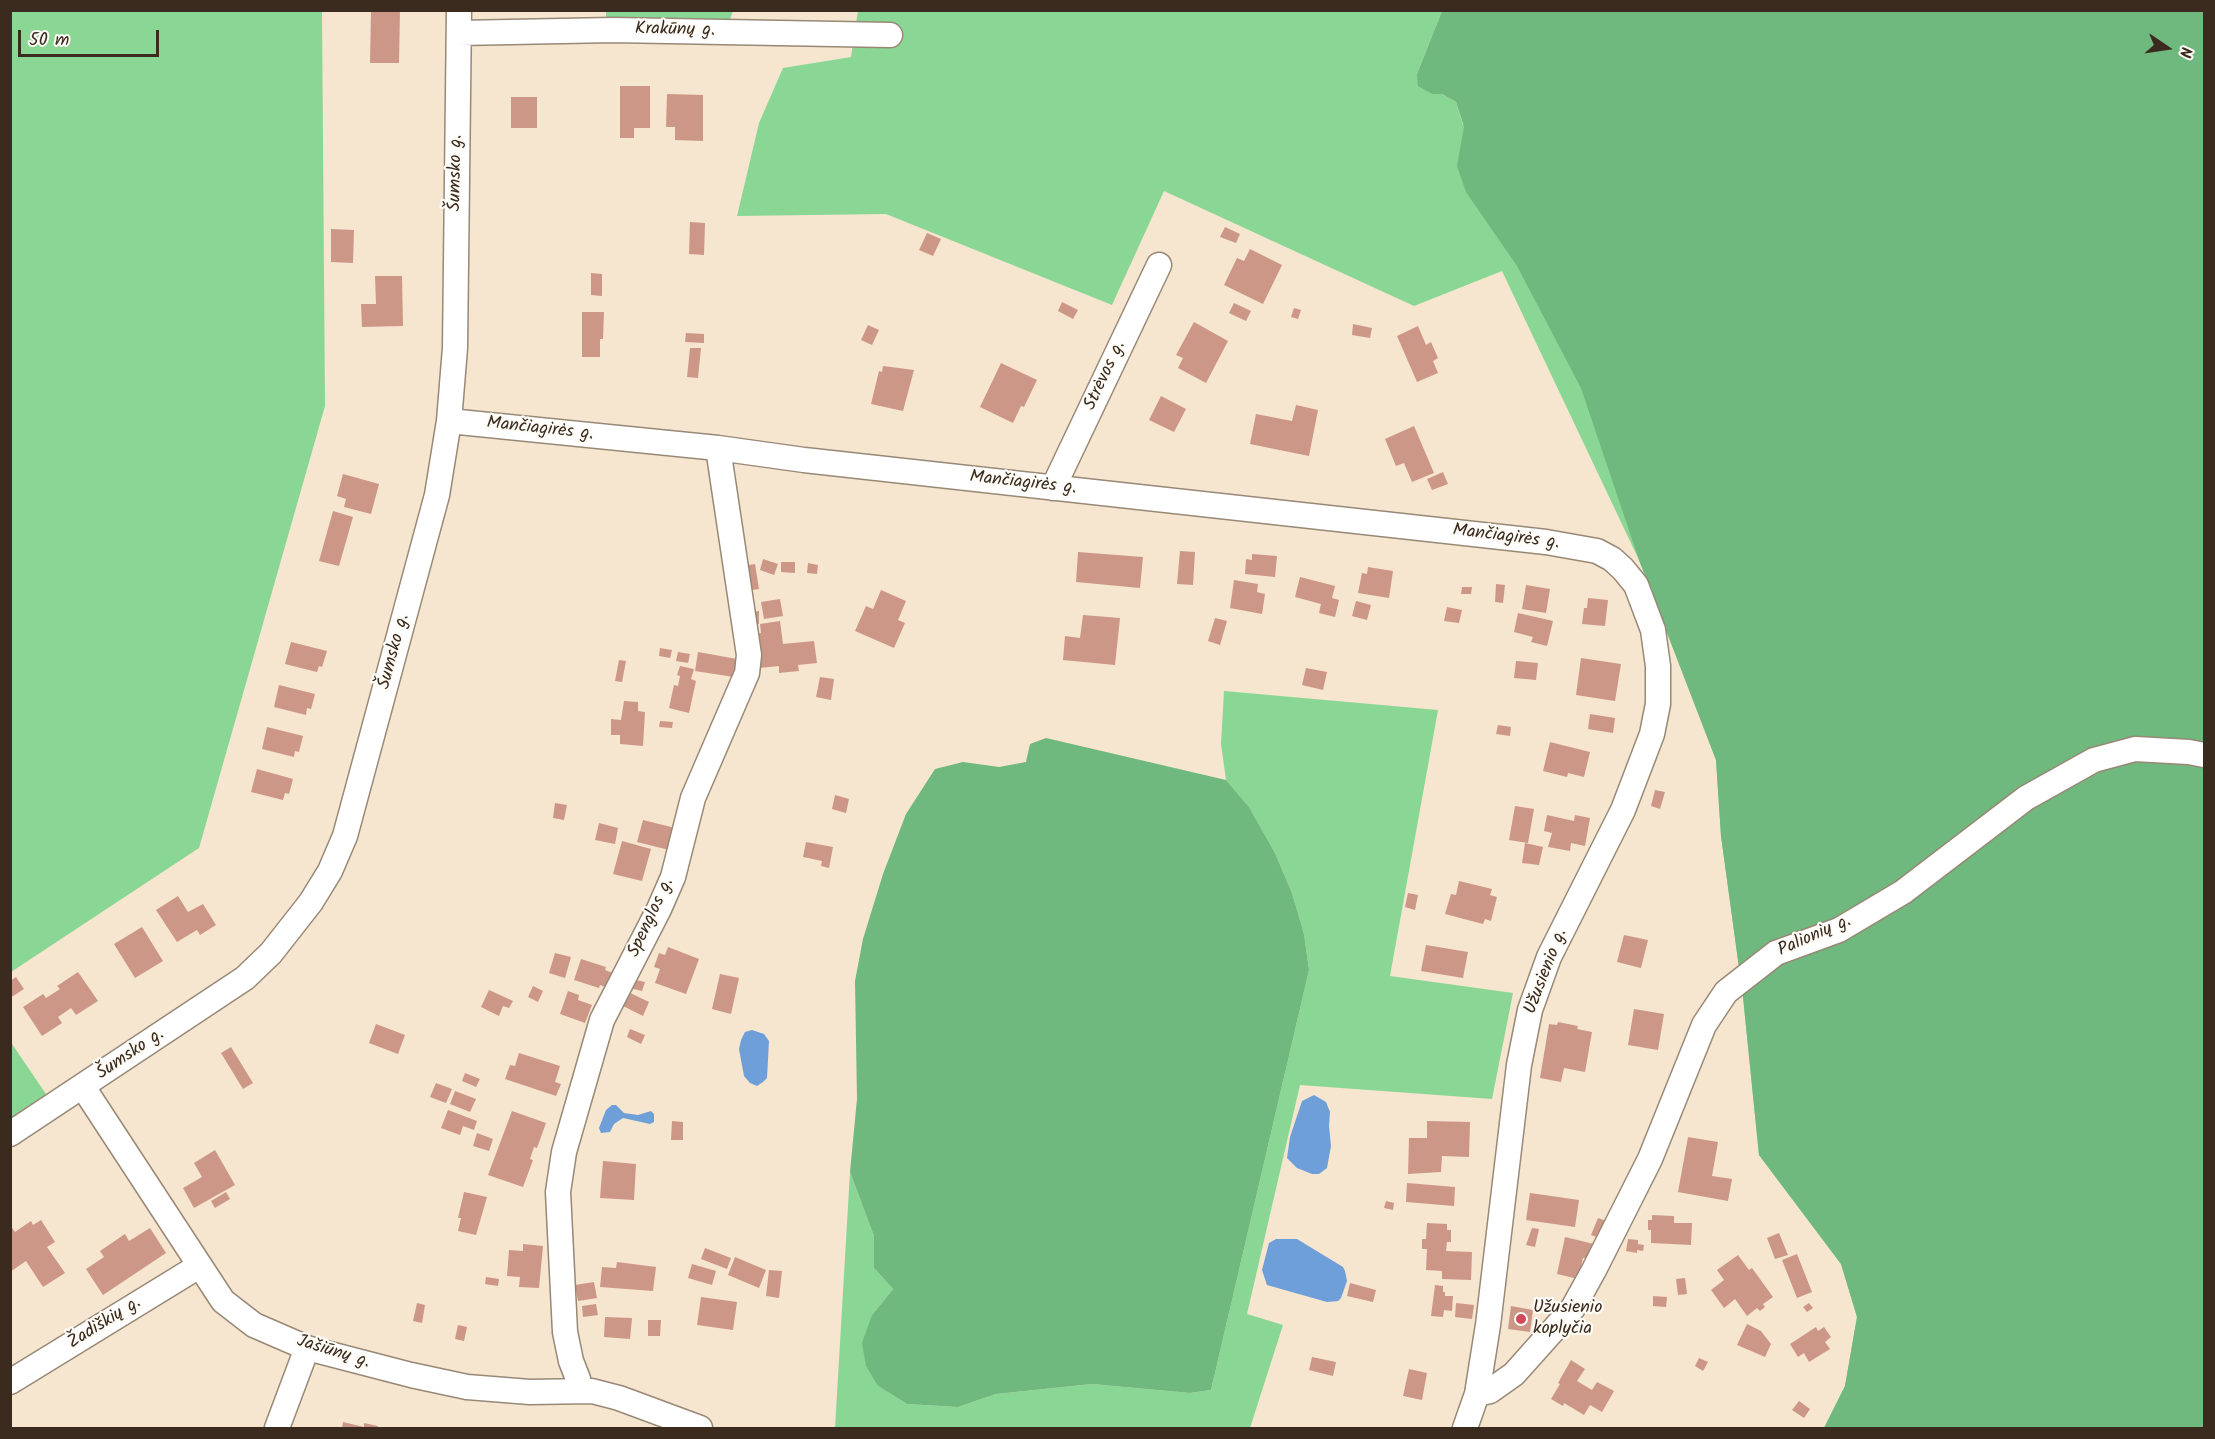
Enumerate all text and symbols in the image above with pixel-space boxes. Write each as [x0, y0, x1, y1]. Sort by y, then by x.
scale bar [21, 18, 162, 56]
north arrow [2137, 18, 2197, 78]
street label: Krakūnų g. [635, 20, 715, 42]
text: 50 m [29, 26, 69, 55]
text: N [2172, 44, 2198, 60]
street label: Šumsko g. [446, 134, 468, 212]
street label: Strėvos g. [1081, 338, 1131, 414]
street label: Mančiagirės g. [485, 414, 595, 446]
street label: Mančiagirės g. [968, 468, 1078, 500]
street label: Mančiagirės g. [1451, 521, 1561, 555]
street label: Šumsko g. [375, 612, 415, 692]
street label: Spenglos g. [624, 875, 680, 961]
street label: Palionių g. [1775, 911, 1855, 963]
street label: Užusienio g. [1521, 926, 1573, 1018]
street label: Šumsko g. [93, 1025, 169, 1085]
street label: Žadiškių g. [65, 1293, 145, 1355]
place label: Užusienio koplyčia [1533, 1298, 1602, 1340]
marker: Užusienio koplyčia [1514, 1312, 1528, 1326]
street label: Jašiūnų g. [294, 1332, 372, 1374]

